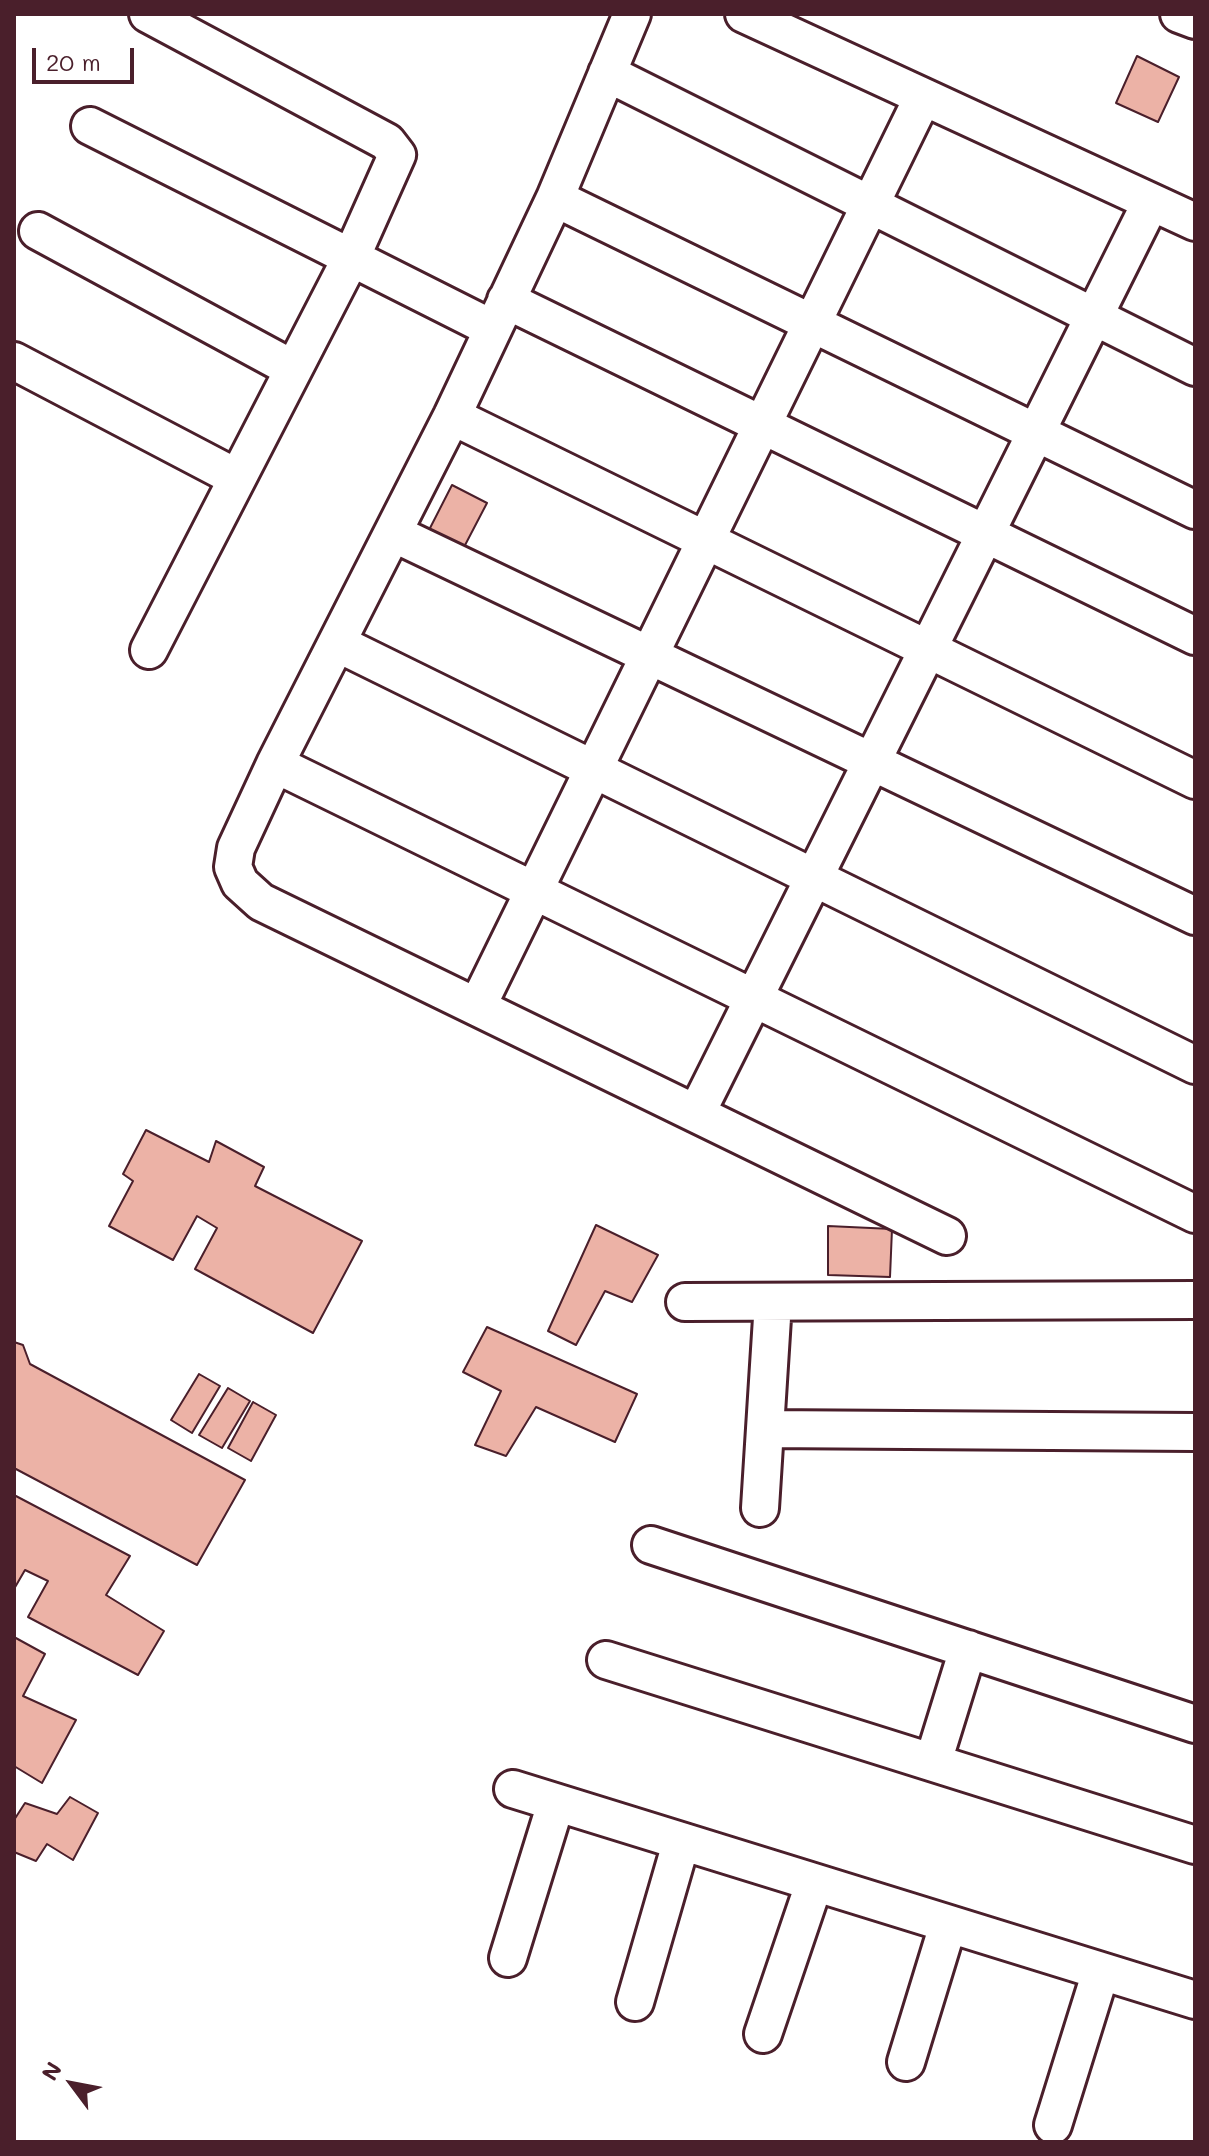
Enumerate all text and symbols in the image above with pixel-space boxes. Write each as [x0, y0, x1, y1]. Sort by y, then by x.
scale bar [36, 32, 138, 82]
text: 20 m [46, 46, 101, 77]
north arrow [32, 2044, 112, 2124]
text: N [34, 2056, 68, 2086]

